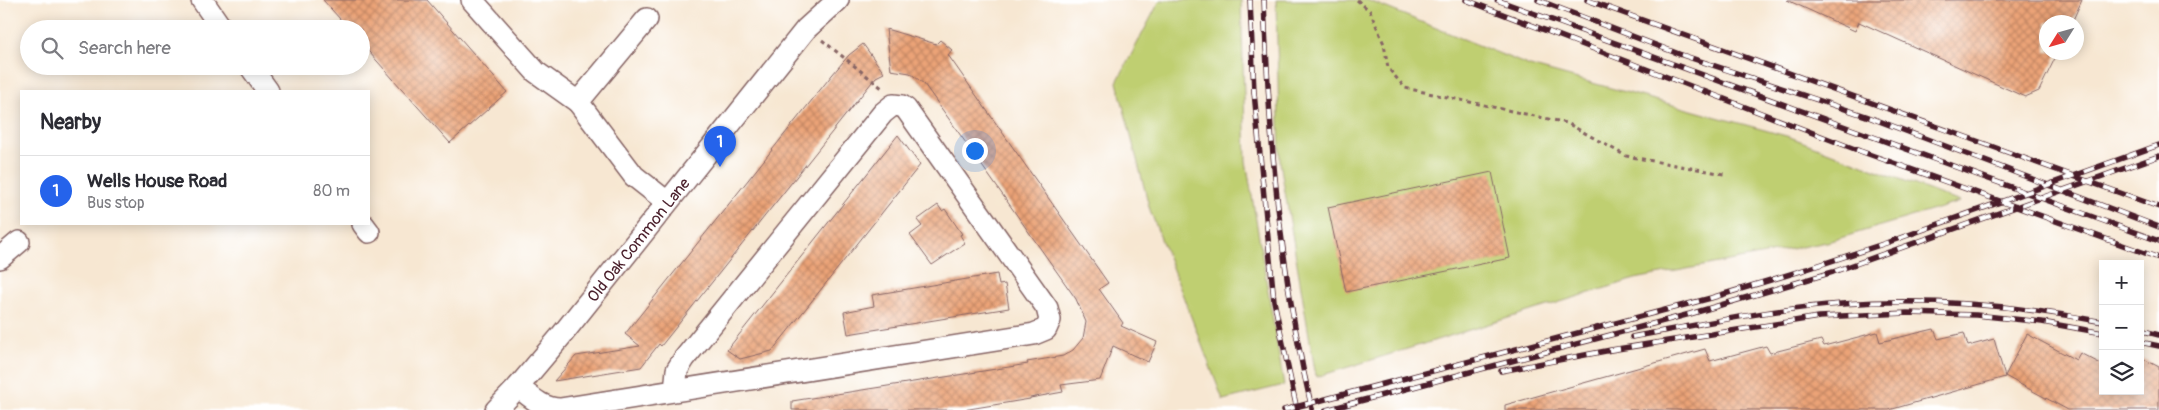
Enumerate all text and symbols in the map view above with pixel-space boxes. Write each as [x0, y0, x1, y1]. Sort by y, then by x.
north arrow [2039, 15, 2084, 60]
search box [20, 20, 370, 75]
icon: search [38, 34, 66, 62]
text: Search here [78, 36, 171, 60]
text: Nearby [40, 109, 101, 136]
pin: 1 [704, 126, 736, 167]
your location [962, 138, 988, 164]
text: Wells House Road [87, 169, 227, 193]
street label: Old Oak Common Lane [583, 174, 695, 306]
text: 1 [53, 181, 59, 201]
text: 80 m [313, 181, 350, 201]
text: Bus stop [87, 193, 145, 213]
map controls [2099, 260, 2144, 395]
button: + [2099, 260, 2144, 305]
button: − [2099, 305, 2144, 350]
button: layers [2099, 350, 2144, 395]

